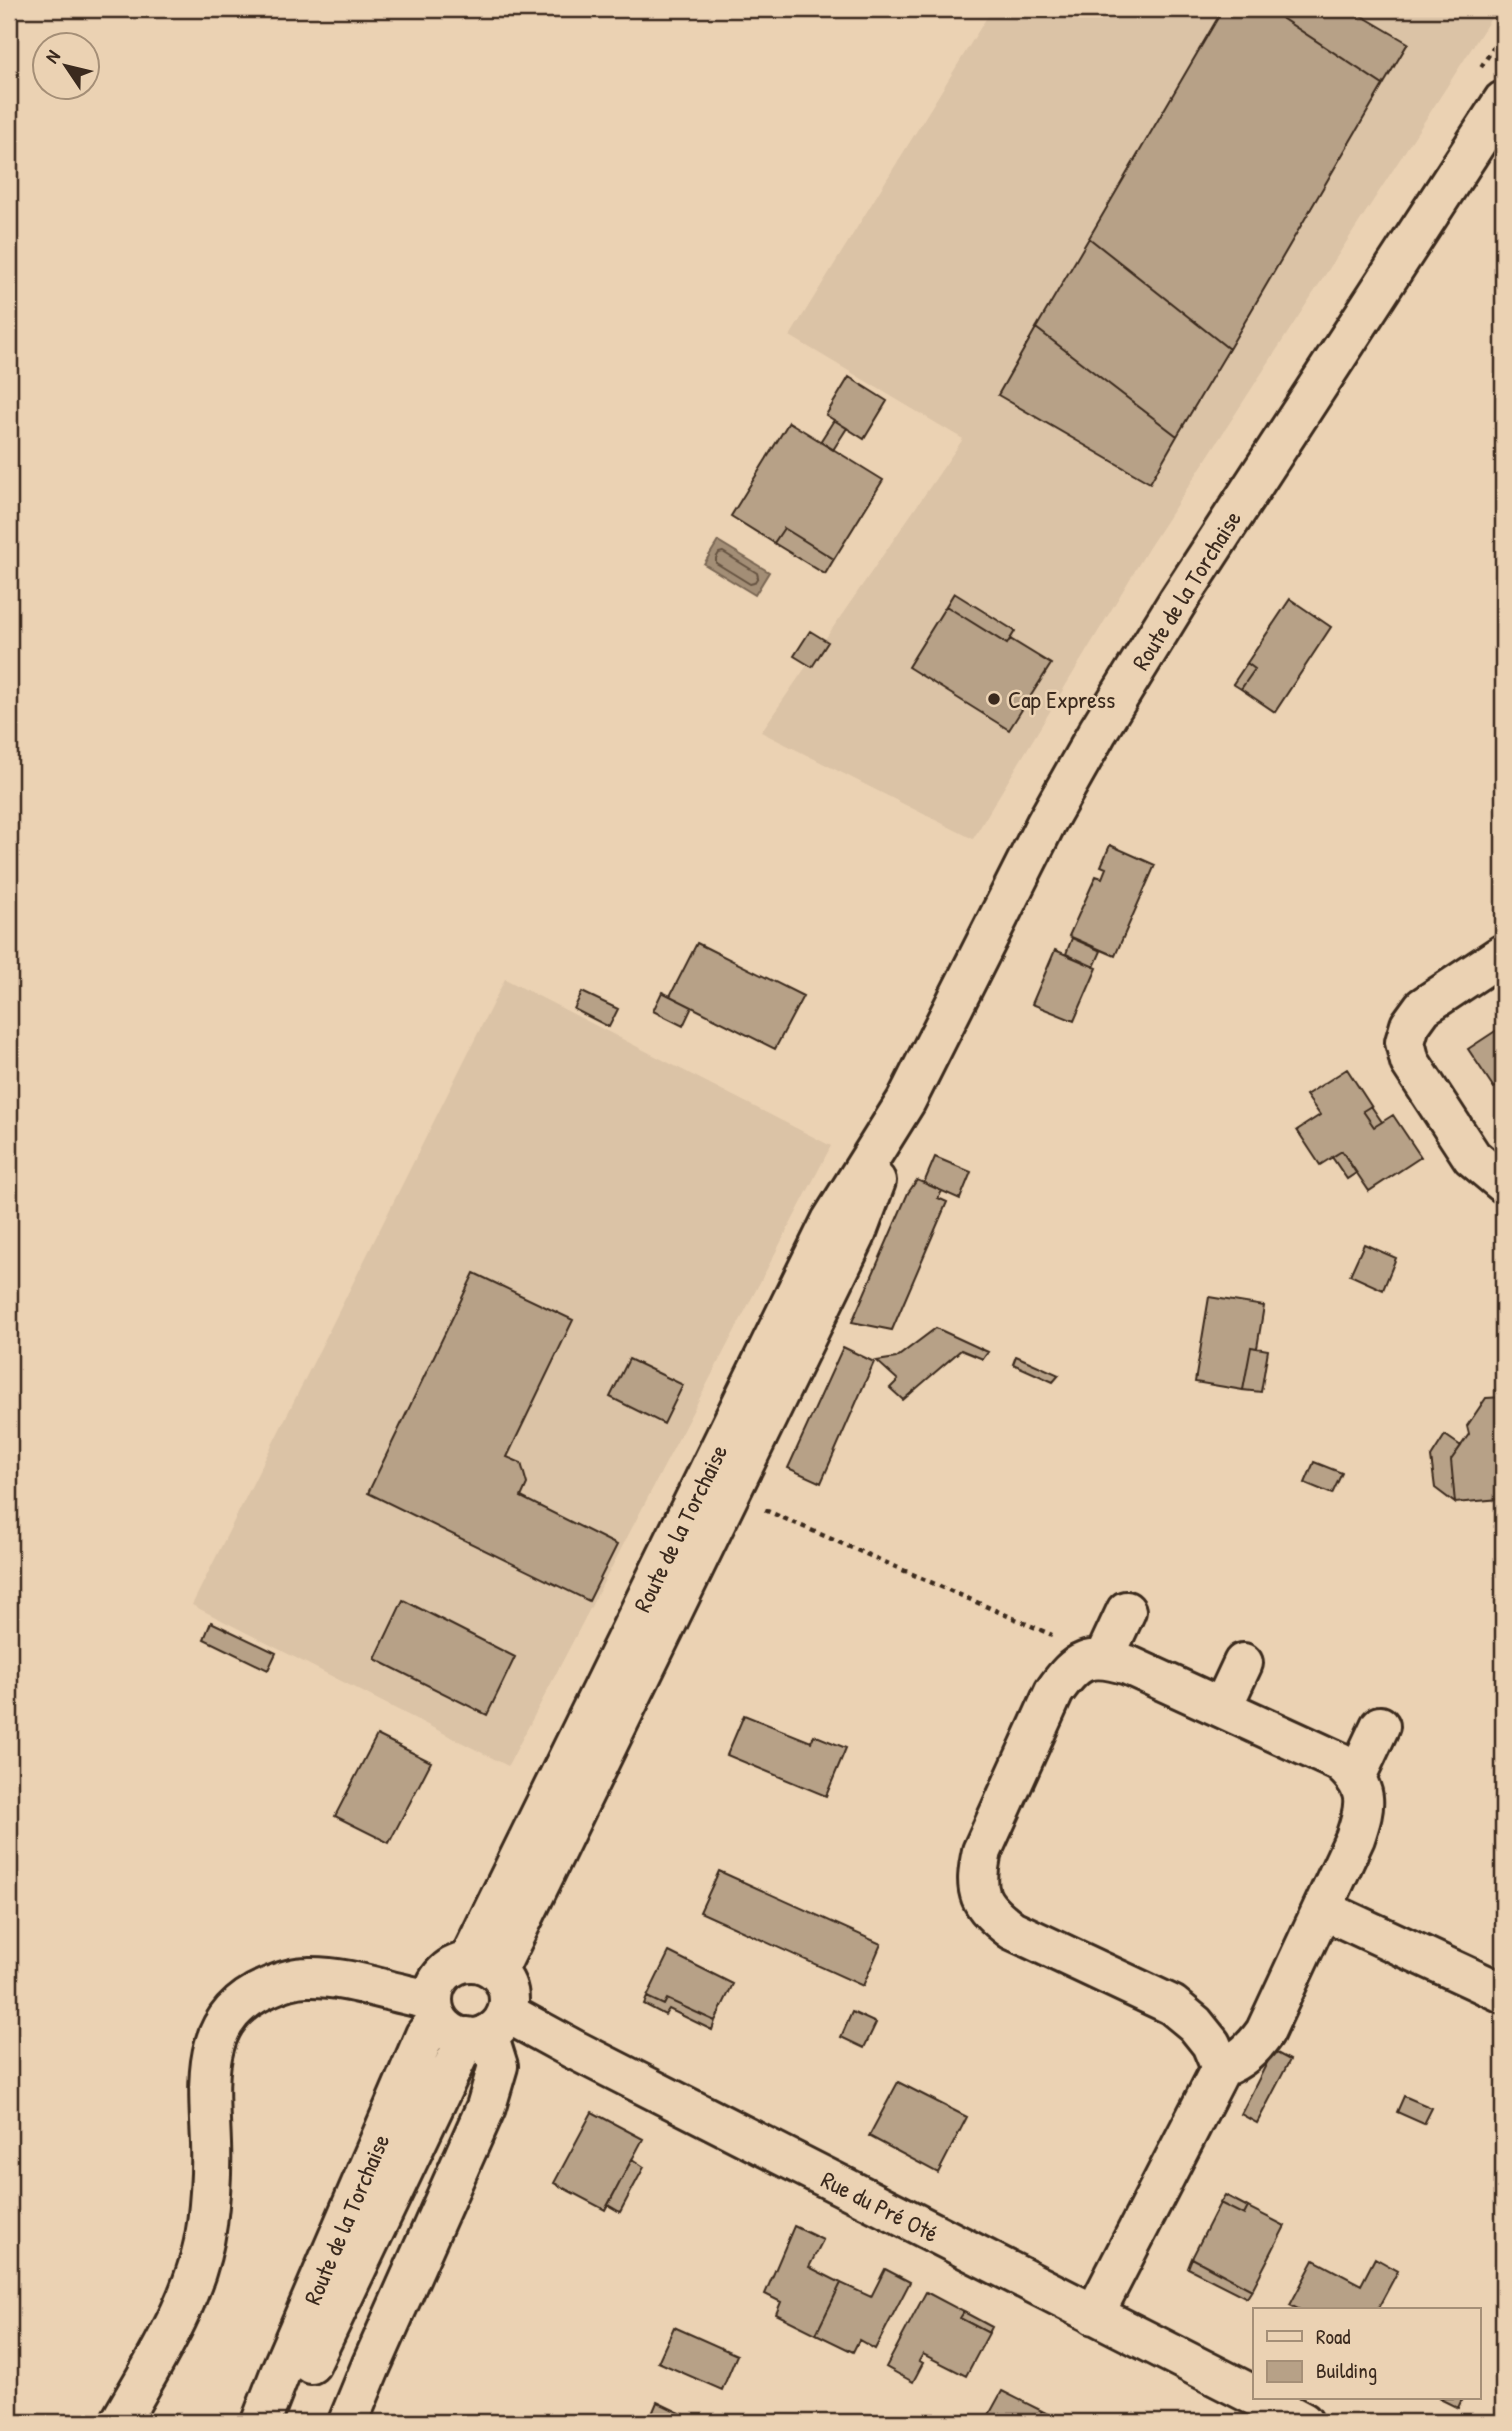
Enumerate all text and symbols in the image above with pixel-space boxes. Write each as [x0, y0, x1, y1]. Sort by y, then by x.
north arrow [32, 32, 102, 102]
text: N [39, 45, 66, 68]
street label: Route de la Torchaise [1124, 504, 1248, 676]
place label: Cap Express [1008, 683, 1115, 715]
marker: Cap Express [986, 691, 1002, 707]
street label: Route de la Torchaise [626, 1439, 735, 1617]
street label: Route de la Torchaise [296, 2128, 397, 2309]
street label: Rue du Pré Oté [816, 2163, 944, 2249]
legend [1253, 2308, 1480, 2400]
text: Road [1316, 2322, 1350, 2351]
text: Building [1316, 2356, 1377, 2385]

